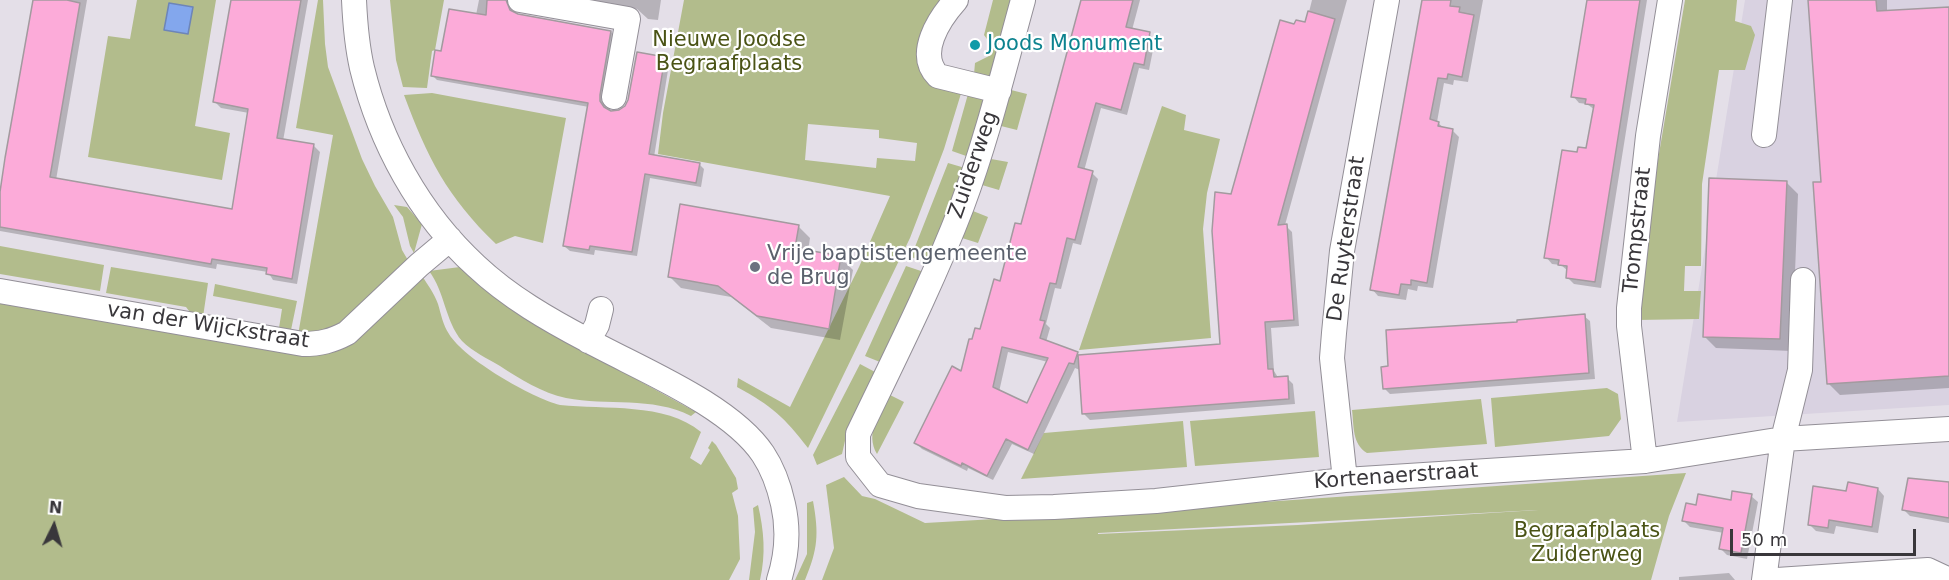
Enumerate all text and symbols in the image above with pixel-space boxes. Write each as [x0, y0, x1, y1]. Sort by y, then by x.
park label: Nieuwe Joodse Begraafplaats [652, 28, 806, 78]
place label: Joods Monument [987, 32, 1162, 58]
marker: Joods Monument [968, 38, 982, 52]
street label: Zuiderweg [944, 108, 1004, 222]
street label: De Ruyterstraat [1323, 155, 1371, 323]
street label: Trompstraat [1619, 166, 1657, 294]
place label: Vrije baptistengemeente de Brug [767, 242, 1027, 292]
marker: Vrije baptistengemeente de Brug [748, 260, 762, 274]
street label: van der Wijckstraat [105, 298, 311, 354]
street label: Kortenaerstraat [1313, 459, 1479, 495]
north arrow [24, 496, 84, 556]
text: N [48, 498, 63, 518]
scale bar [1733, 517, 1919, 555]
park label: Begraafplaats Zuiderweg [1514, 519, 1660, 569]
text: 50 m [1741, 529, 1787, 550]

